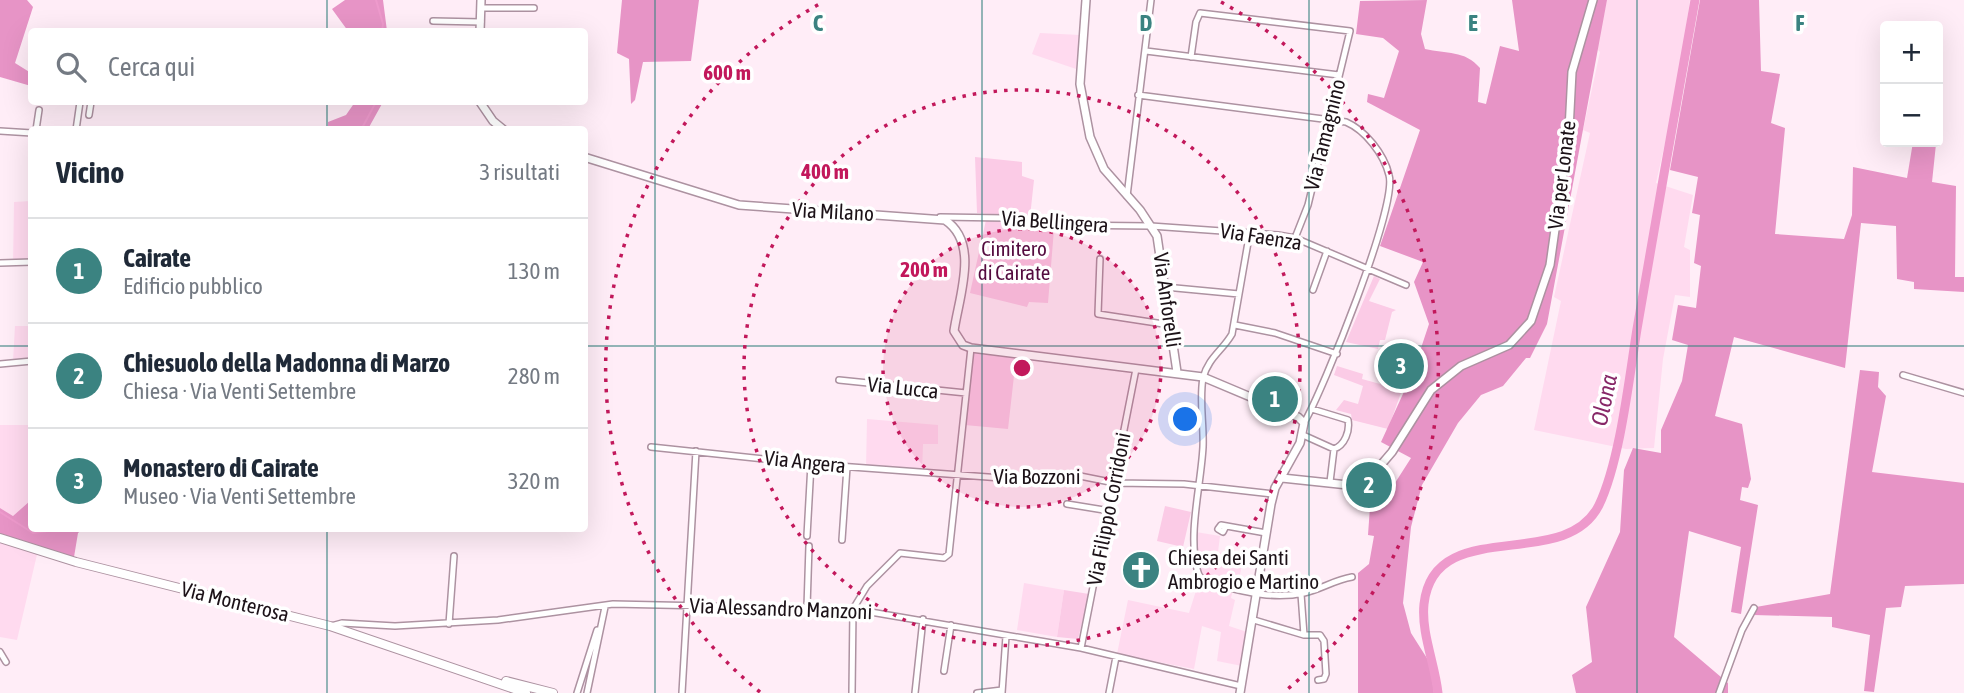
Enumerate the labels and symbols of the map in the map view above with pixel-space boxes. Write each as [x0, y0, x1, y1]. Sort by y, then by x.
text: C [813, 10, 824, 36]
text: D [1140, 10, 1153, 36]
text: E [1468, 10, 1478, 36]
text: F [1795, 10, 1805, 36]
text: 600 m [703, 60, 751, 84]
street label: Via Tamagnino [1299, 76, 1349, 193]
street label: Via per Lonate [1542, 119, 1580, 231]
text: 400 m [800, 159, 849, 183]
street label: Via Milano [791, 197, 875, 225]
street label: Via Bellingera [1001, 205, 1109, 237]
street label: Via Faenza [1218, 218, 1304, 254]
park label: Cimitero di Cairate [978, 236, 1050, 284]
street label: Via Anforelli [1149, 251, 1187, 349]
text: 200 m [900, 257, 948, 281]
pin: 3 [1378, 340, 1424, 392]
centre of rings [1010, 356, 1034, 380]
street label: Via Lucca [866, 371, 940, 403]
water label: Olona [1586, 372, 1622, 428]
pin: 1 [1252, 373, 1298, 425]
your location [1168, 402, 1202, 436]
street label: Via Filippo Corridoni [1081, 430, 1135, 587]
street label: Via Angera [763, 445, 847, 477]
pin: 2 [1346, 459, 1392, 511]
street label: Via Bozzoni [993, 464, 1081, 488]
place label: Chiesa dei Santi Ambrogio e Martino [1168, 545, 1319, 593]
church icon: Chiesa dei Santi Ambrogio e Martino [1120, 549, 1162, 591]
street label: Via Monterosa [179, 576, 292, 626]
street label: Via Alessandro Manzoni [689, 593, 873, 623]

